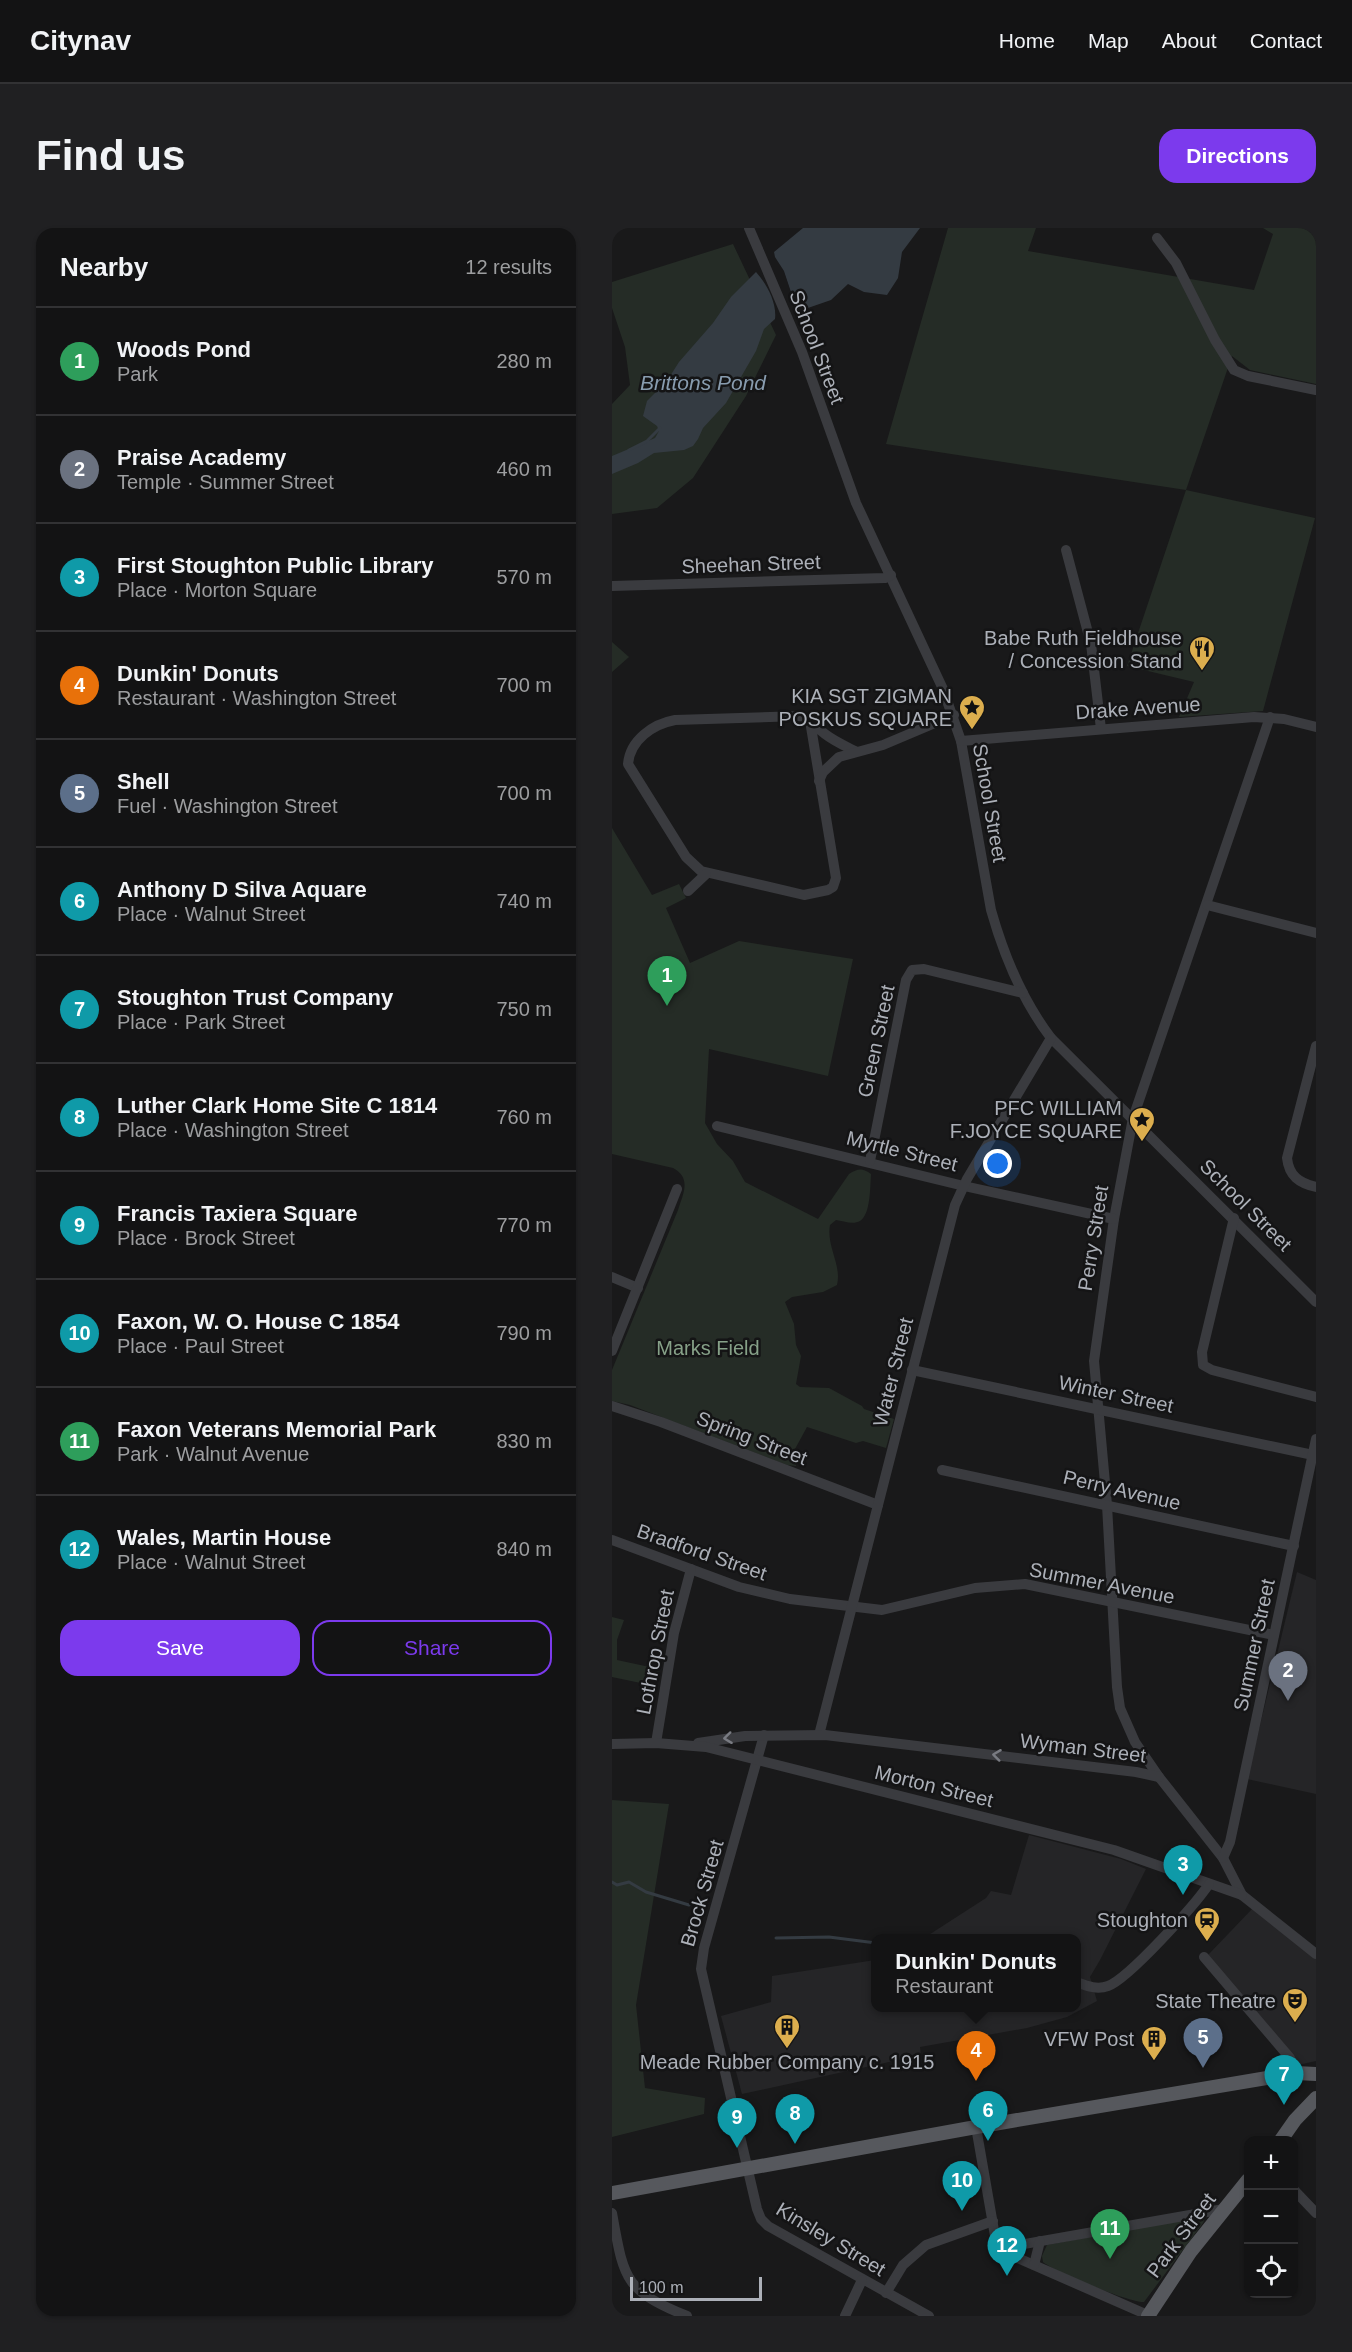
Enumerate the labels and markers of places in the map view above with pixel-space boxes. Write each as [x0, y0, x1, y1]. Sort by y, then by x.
place label: Babe Ruth Fieldhouse / Concession Stand [984, 627, 1182, 672]
restaurant icon: Babe Ruth Fieldhouse / Concession Stand [1187, 634, 1217, 672]
place label: KIA SGT ZIGMAN POSKUS SQUARE [779, 685, 952, 730]
place icon: KIA SGT ZIGMAN POSKUS SQUARE [957, 693, 987, 731]
pin: 1 [648, 956, 686, 1006]
place label: PFC WILLIAM F.JOYCE SQUARE [950, 1097, 1122, 1142]
place icon: PFC WILLIAM F.JOYCE SQUARE [1127, 1105, 1157, 1143]
pin: 2 [1268, 1652, 1308, 1701]
pin: 3 [1164, 1846, 1202, 1895]
station icon: Stoughton [1192, 1905, 1222, 1943]
place label: Stoughton [1097, 1909, 1188, 1931]
theatre icon: State Theatre [1280, 1986, 1310, 2024]
place label: State Theatre [1155, 1990, 1276, 2012]
building icon: Meade Rubber Company c. 1915 [772, 2012, 802, 2050]
pin: 5 [1184, 2018, 1222, 2068]
building icon: VFW Post [1139, 2024, 1169, 2062]
place label: VFW Post [1044, 2028, 1134, 2050]
pin: 4 [956, 2032, 996, 2081]
place label: Meade Rubber Company c. 1915 [640, 2051, 934, 2073]
pin: 7 [1264, 2056, 1304, 2105]
pin: 6 [968, 2092, 1007, 2141]
pin: 8 [776, 2094, 814, 2144]
pin: 9 [718, 2098, 756, 2148]
pin: 10 [942, 2162, 982, 2211]
pin: 11 [1090, 2210, 1130, 2259]
pin: 12 [988, 2226, 1026, 2276]

